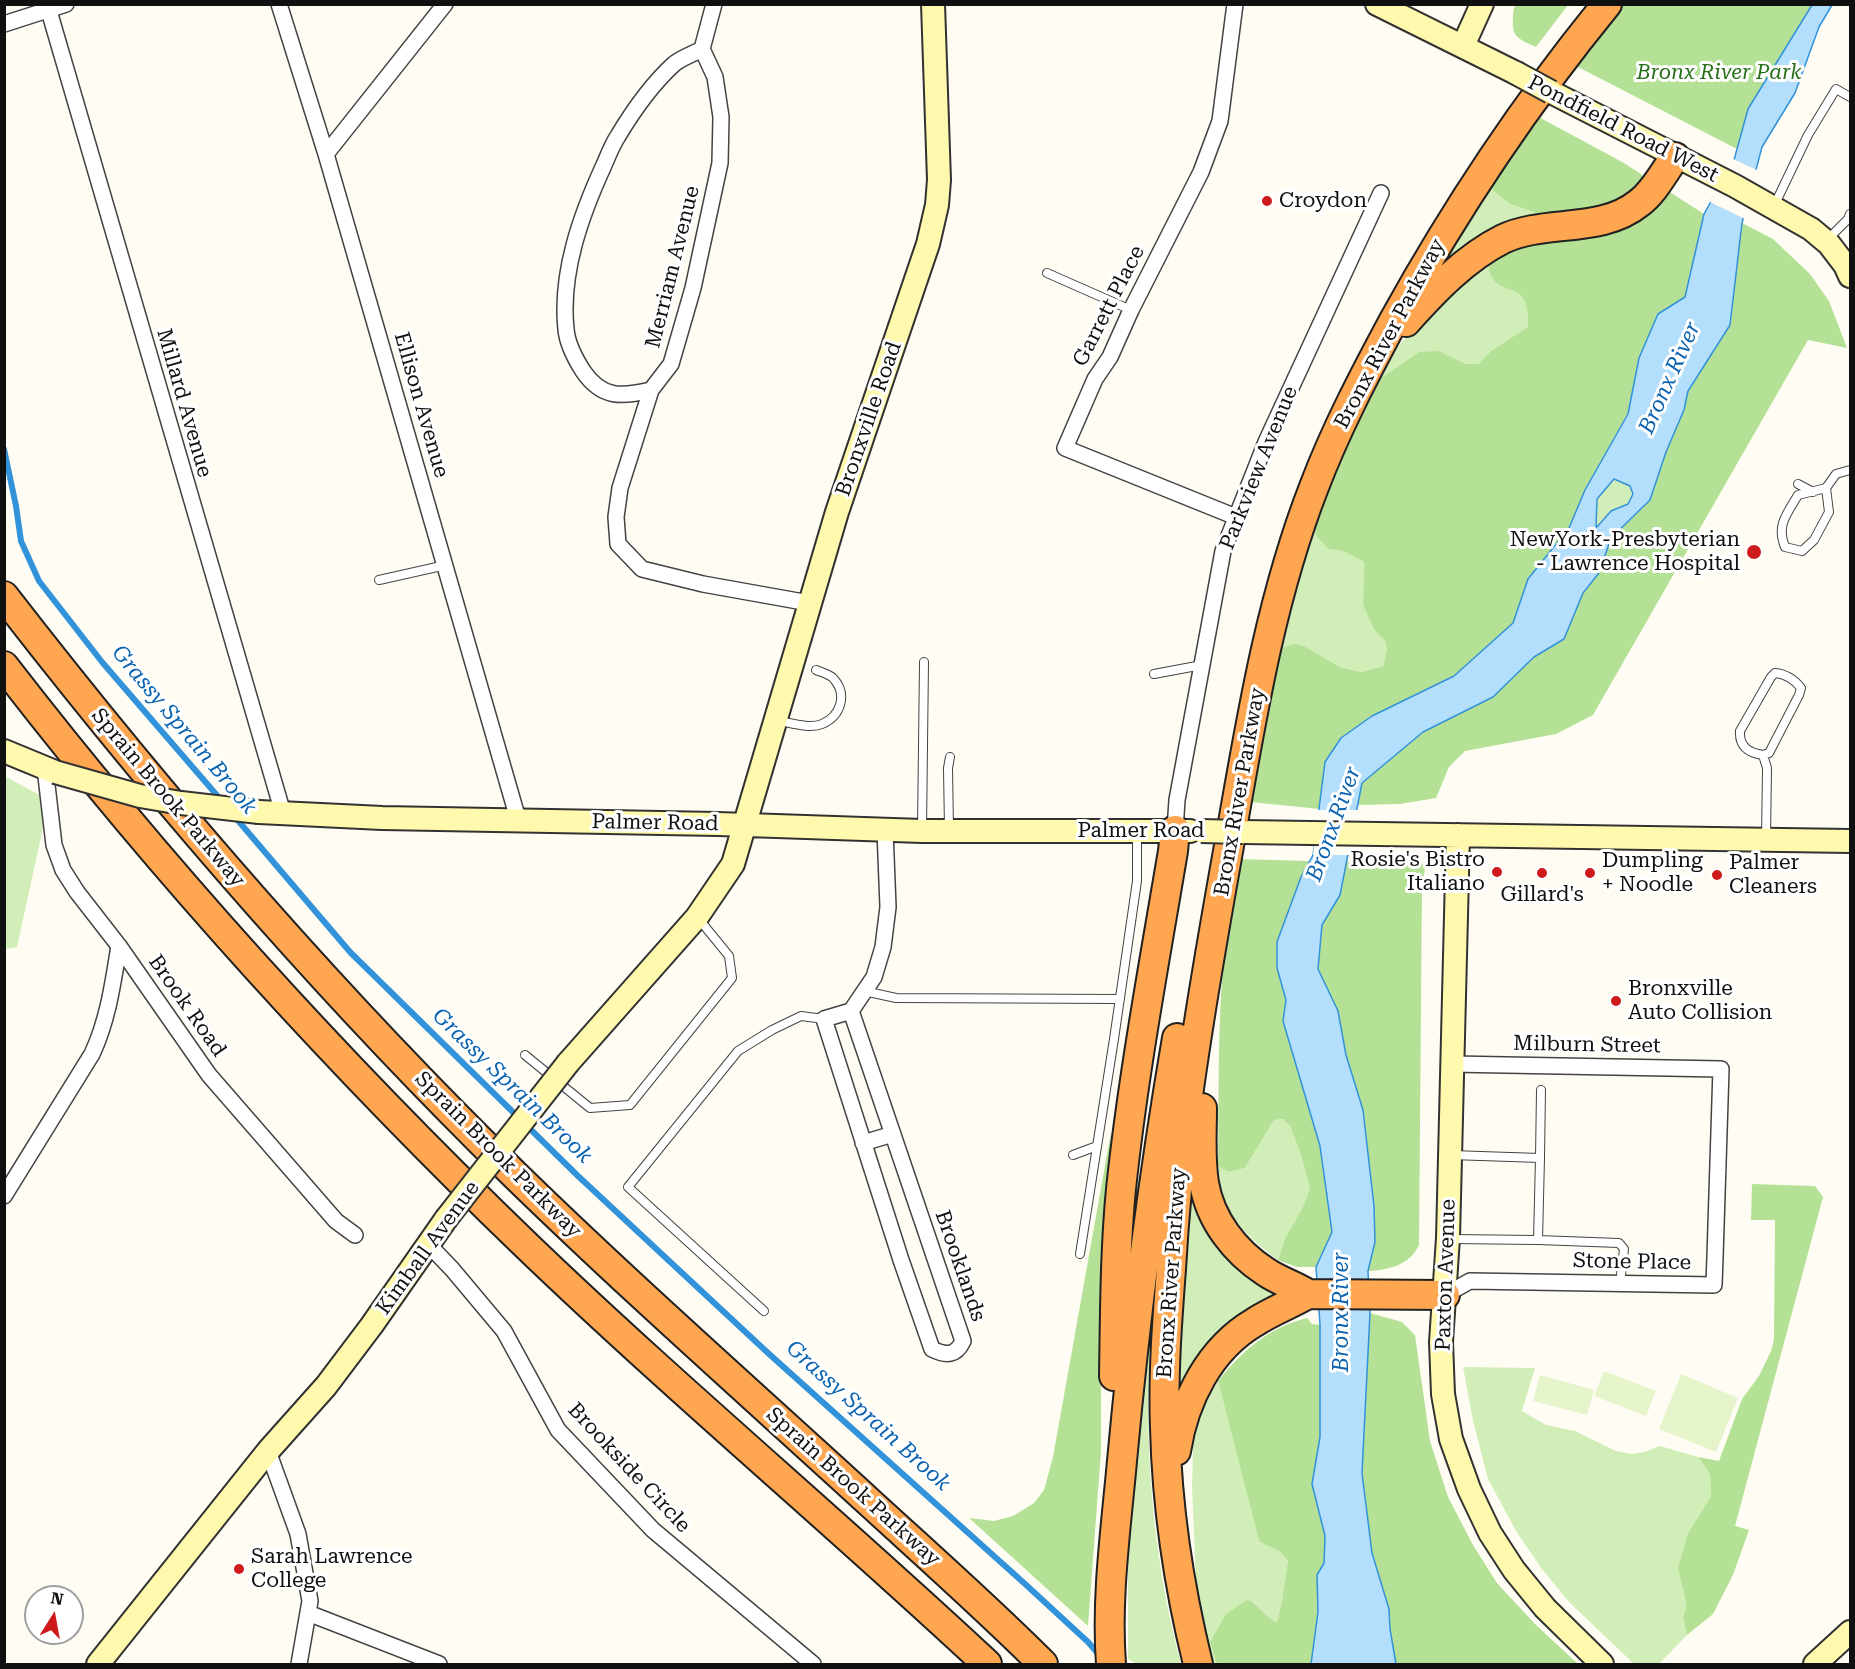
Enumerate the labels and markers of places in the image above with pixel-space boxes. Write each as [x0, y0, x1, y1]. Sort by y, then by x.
place label: Croydon [1279, 188, 1367, 214]
marker: Croydon [1260, 194, 1274, 208]
place label: NewYork-Presbyterian - Lawrence Hospital [1510, 527, 1740, 577]
marker: NewYork-Presbyterian - Lawrence Hospital [1745, 543, 1763, 561]
place label: Rosie's Bistro Italiano [1351, 847, 1485, 897]
place label: Dumpling + Noodle [1602, 848, 1703, 898]
place label: Palmer Cleaners [1729, 850, 1817, 900]
marker: Rosie's Bistro Italiano [1490, 865, 1504, 879]
marker: Gillard's [1535, 866, 1549, 880]
marker: Dumpling + Noodle [1583, 866, 1597, 880]
marker: Palmer Cleaners [1710, 868, 1724, 882]
place label: Gillard's [1500, 882, 1584, 908]
place label: Bronxville Auto Collision [1628, 976, 1772, 1026]
marker: Bronxville Auto Collision [1609, 994, 1623, 1008]
place label: Sarah Lawrence College [251, 1544, 413, 1594]
marker: Sarah Lawrence College [232, 1562, 246, 1576]

